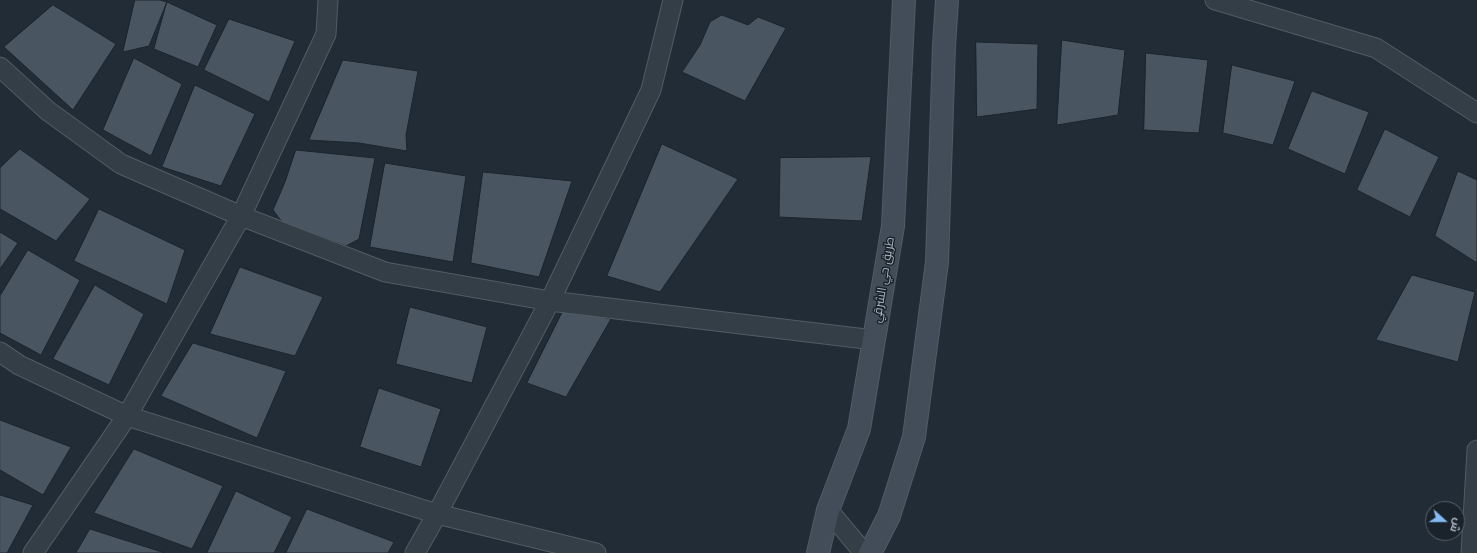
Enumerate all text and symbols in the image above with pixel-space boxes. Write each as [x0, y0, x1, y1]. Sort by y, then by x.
street label: طريق حي الشرقي [870, 236, 898, 324]
north arrow [1425, 501, 1465, 541]
text: ش [1447, 516, 1464, 534]

